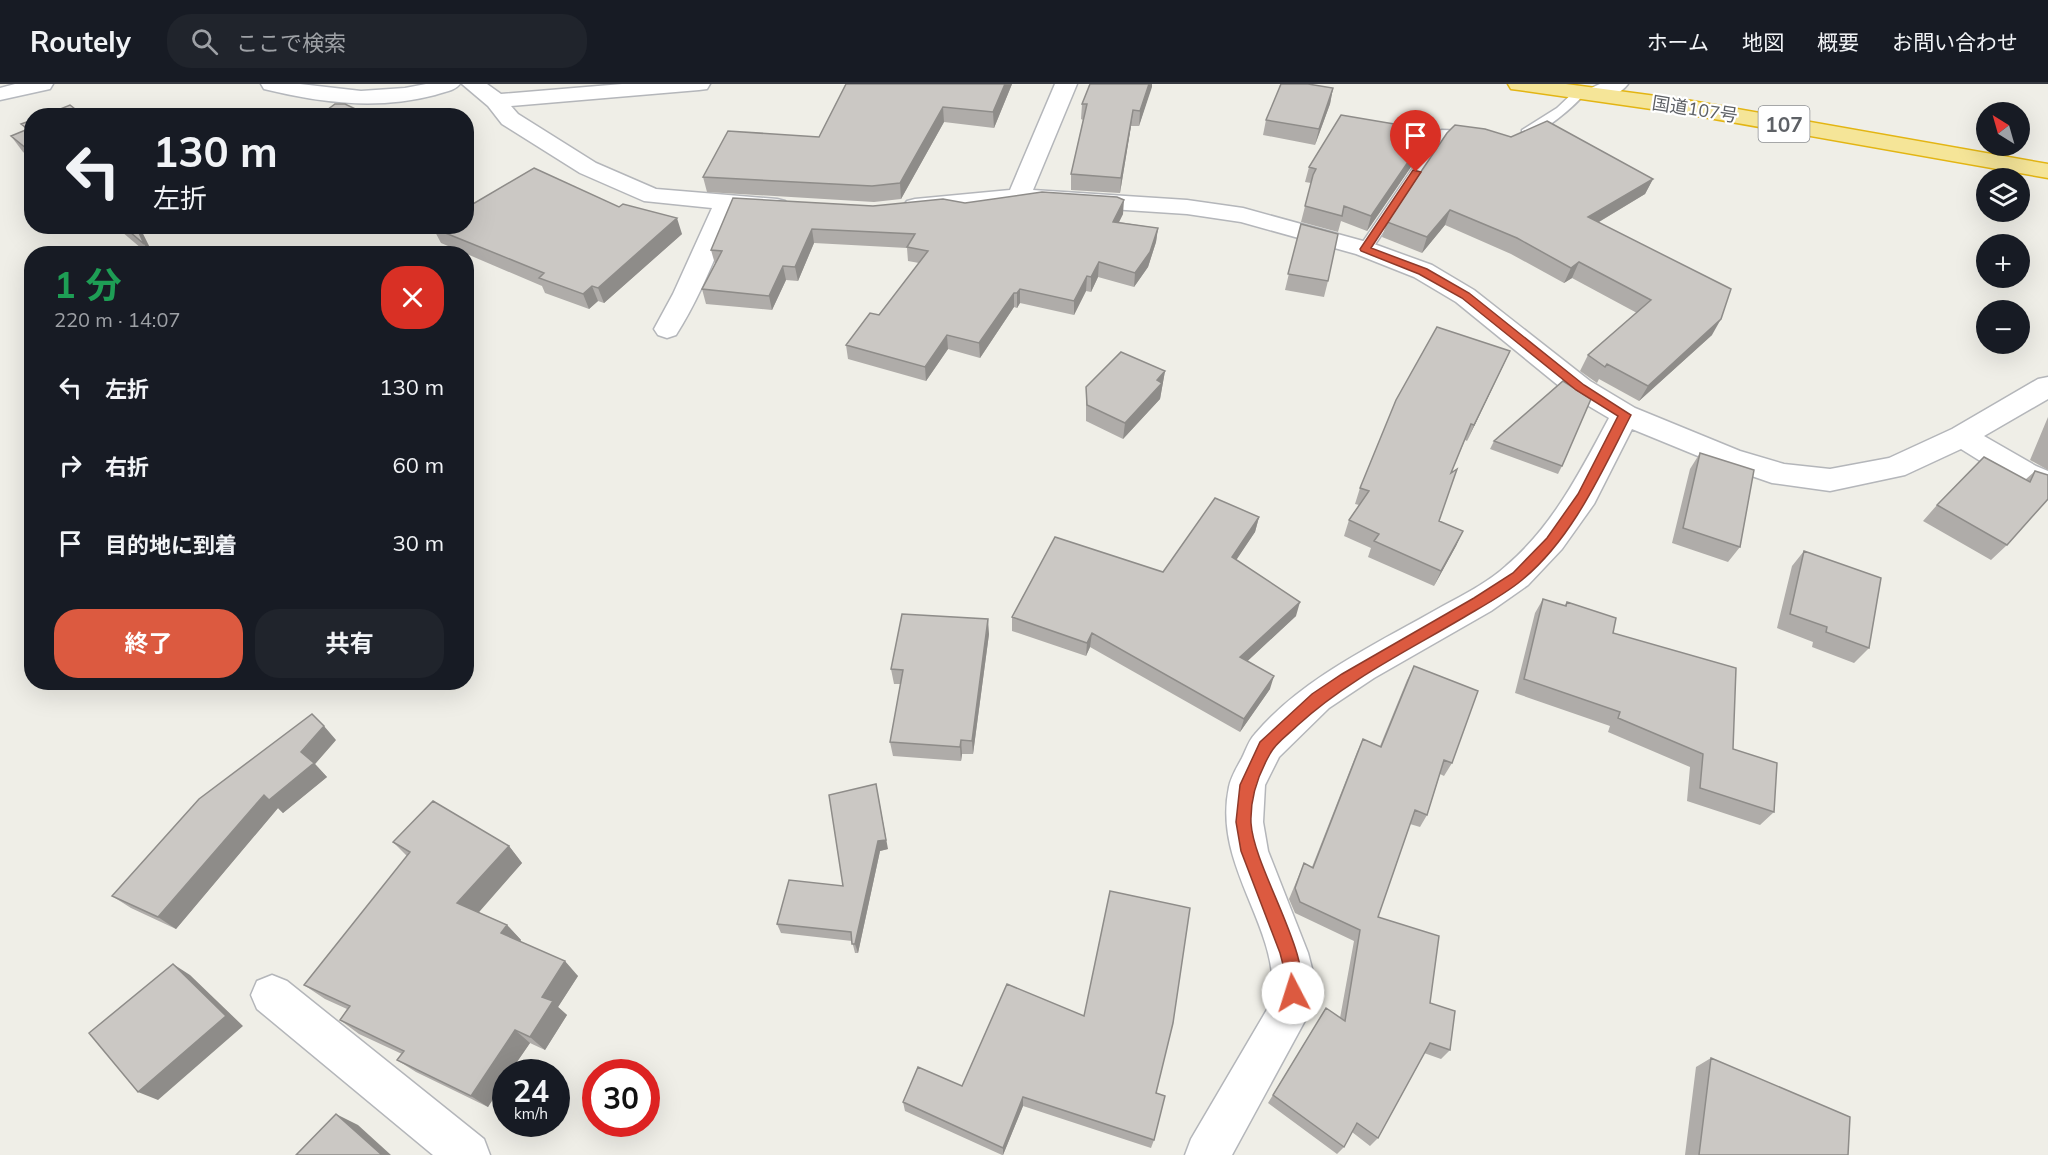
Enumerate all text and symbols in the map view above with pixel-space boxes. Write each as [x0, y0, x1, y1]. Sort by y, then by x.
search box [167, 14, 587, 68]
text: Routely [30, 24, 131, 59]
icon: search [188, 25, 221, 58]
text: ここで検索 [236, 29, 346, 57]
text: ホーム [1647, 29, 1709, 55]
text: 地図 [1742, 29, 1784, 55]
text: 概要 [1817, 29, 1859, 55]
text: お問い合わせ [1892, 29, 2018, 55]
street label: 国道107号 [1651, 91, 1739, 127]
north arrow [1976, 102, 2030, 156]
map controls [1976, 102, 2030, 354]
road number: 107 [1758, 106, 1810, 142]
pin [1390, 110, 1441, 172]
icon: arrive [1399, 119, 1432, 152]
text: 130 m [153, 125, 278, 178]
icon: left [54, 132, 132, 210]
button: layers [1976, 168, 2030, 222]
text: 左折 [153, 181, 207, 215]
button: + [1976, 234, 2030, 288]
text: 1 分 [54, 262, 121, 307]
button: close [381, 266, 444, 329]
button: − [1976, 300, 2030, 354]
text: 220 m · 14:07 [54, 307, 180, 332]
icon: left [54, 371, 87, 404]
text: 130 m [379, 373, 444, 401]
text: 左折 [105, 375, 149, 403]
icon: right [54, 449, 87, 482]
text: 60 m [393, 451, 444, 479]
text: 右折 [105, 453, 149, 481]
icon: arrive [54, 527, 87, 560]
text: 30 m [393, 529, 444, 557]
text: 目的地に到着 [105, 531, 237, 559]
button: 終了 [54, 609, 243, 678]
button: 共有 [255, 609, 444, 678]
position arrow [1261, 961, 1325, 1025]
speed limit sign: 30 [582, 1059, 660, 1137]
text: 24 [513, 1072, 549, 1110]
text: km/h [514, 1104, 548, 1123]

